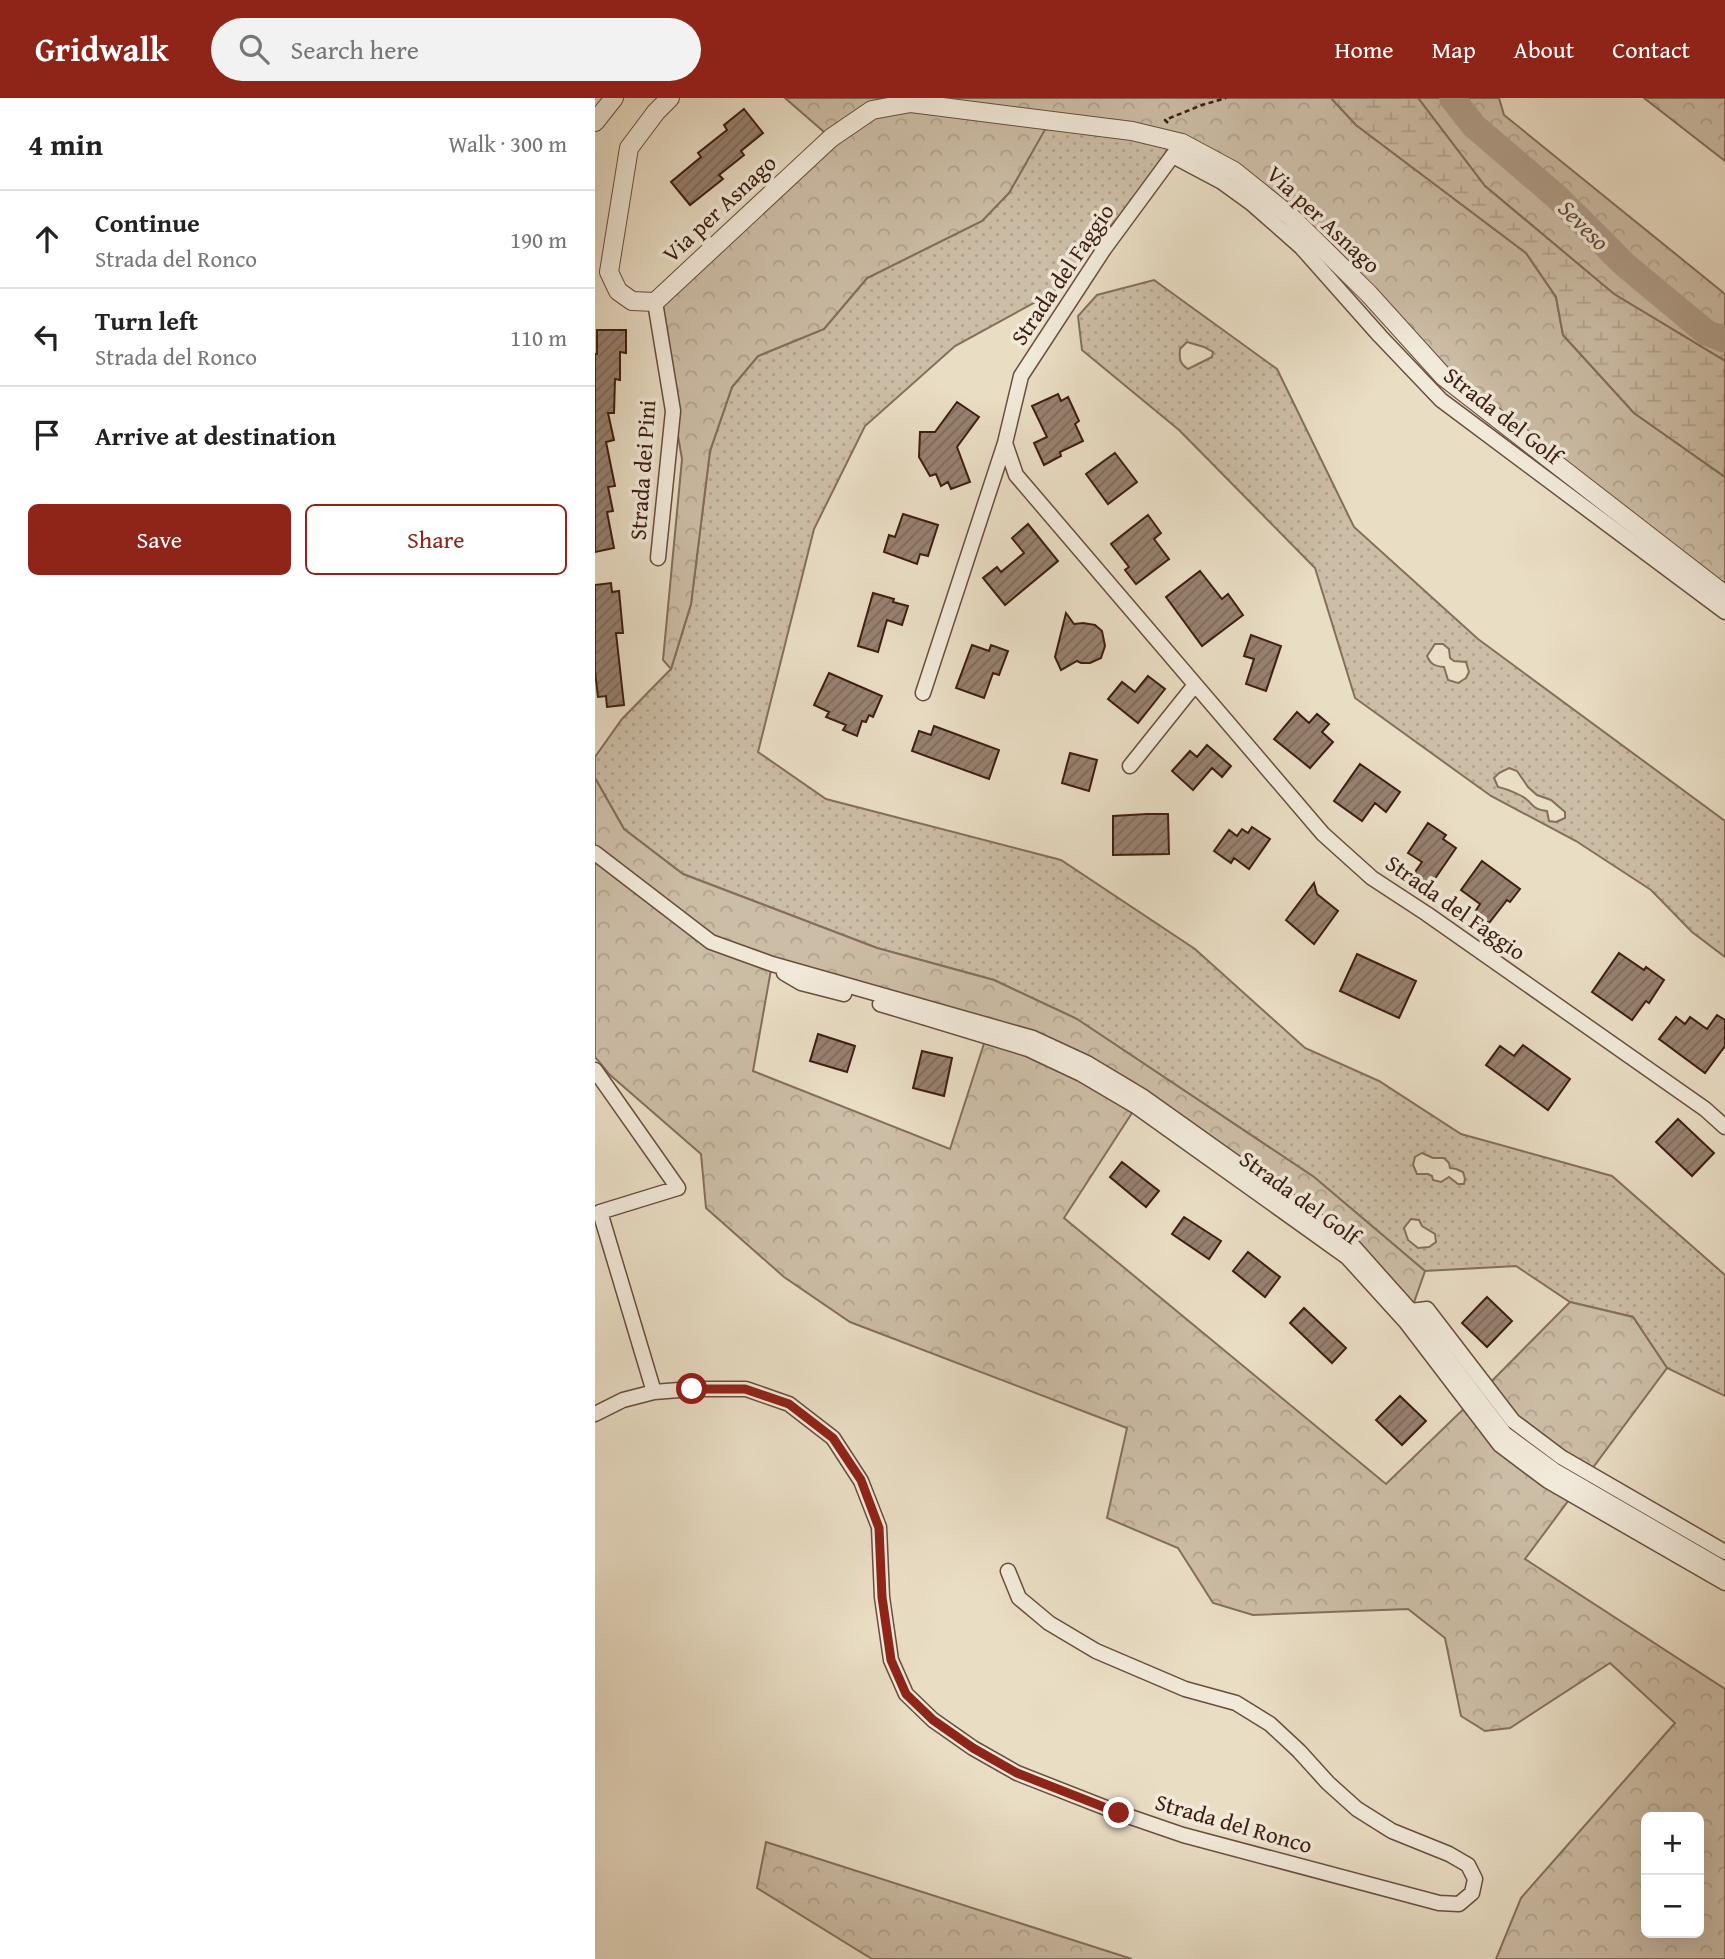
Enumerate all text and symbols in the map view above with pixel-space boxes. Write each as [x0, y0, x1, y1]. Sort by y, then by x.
search box [211, 18, 701, 81]
text: Gridwalk [35, 25, 169, 73]
icon: search [235, 30, 273, 68]
text: Search here [291, 30, 419, 69]
text: Home [1335, 32, 1394, 67]
text: Map [1432, 32, 1476, 67]
text: About [1514, 32, 1574, 67]
text: Contact [1612, 32, 1690, 67]
text: 4 min [28, 122, 103, 166]
text: Walk · 300 m [448, 127, 567, 160]
street label: Via per Asnago [655, 146, 783, 270]
street label: Via per Asnago [1260, 157, 1388, 281]
water label: Seveso [1550, 191, 1618, 259]
street label: Strada del Faggio [1002, 197, 1122, 351]
text: Continue [95, 203, 200, 242]
icon: ahead [28, 220, 66, 258]
text: 190 m [510, 223, 567, 256]
text: Strada del Ronco [95, 242, 257, 275]
text: Turn left [95, 301, 198, 340]
icon: left [28, 318, 66, 356]
text: 110 m [510, 321, 567, 354]
text: Strada del Ronco [95, 340, 257, 373]
street label: Strada del Golf [1437, 358, 1571, 473]
street label: Strada dei Pini [621, 399, 663, 541]
icon: arrive [28, 416, 66, 454]
text: Arrive at destination [95, 416, 336, 455]
button: Save [28, 504, 291, 575]
button: Share [305, 504, 567, 575]
street label: Strada del Faggio [1379, 846, 1533, 968]
street label: Strada del Golf [1233, 1142, 1369, 1253]
route start [676, 1373, 707, 1404]
street label: Strada del Ronco [1152, 1785, 1316, 1861]
route end [1103, 1797, 1134, 1828]
map controls [1641, 1812, 1704, 1938]
button: + [1641, 1812, 1704, 1875]
button: − [1641, 1875, 1704, 1938]

